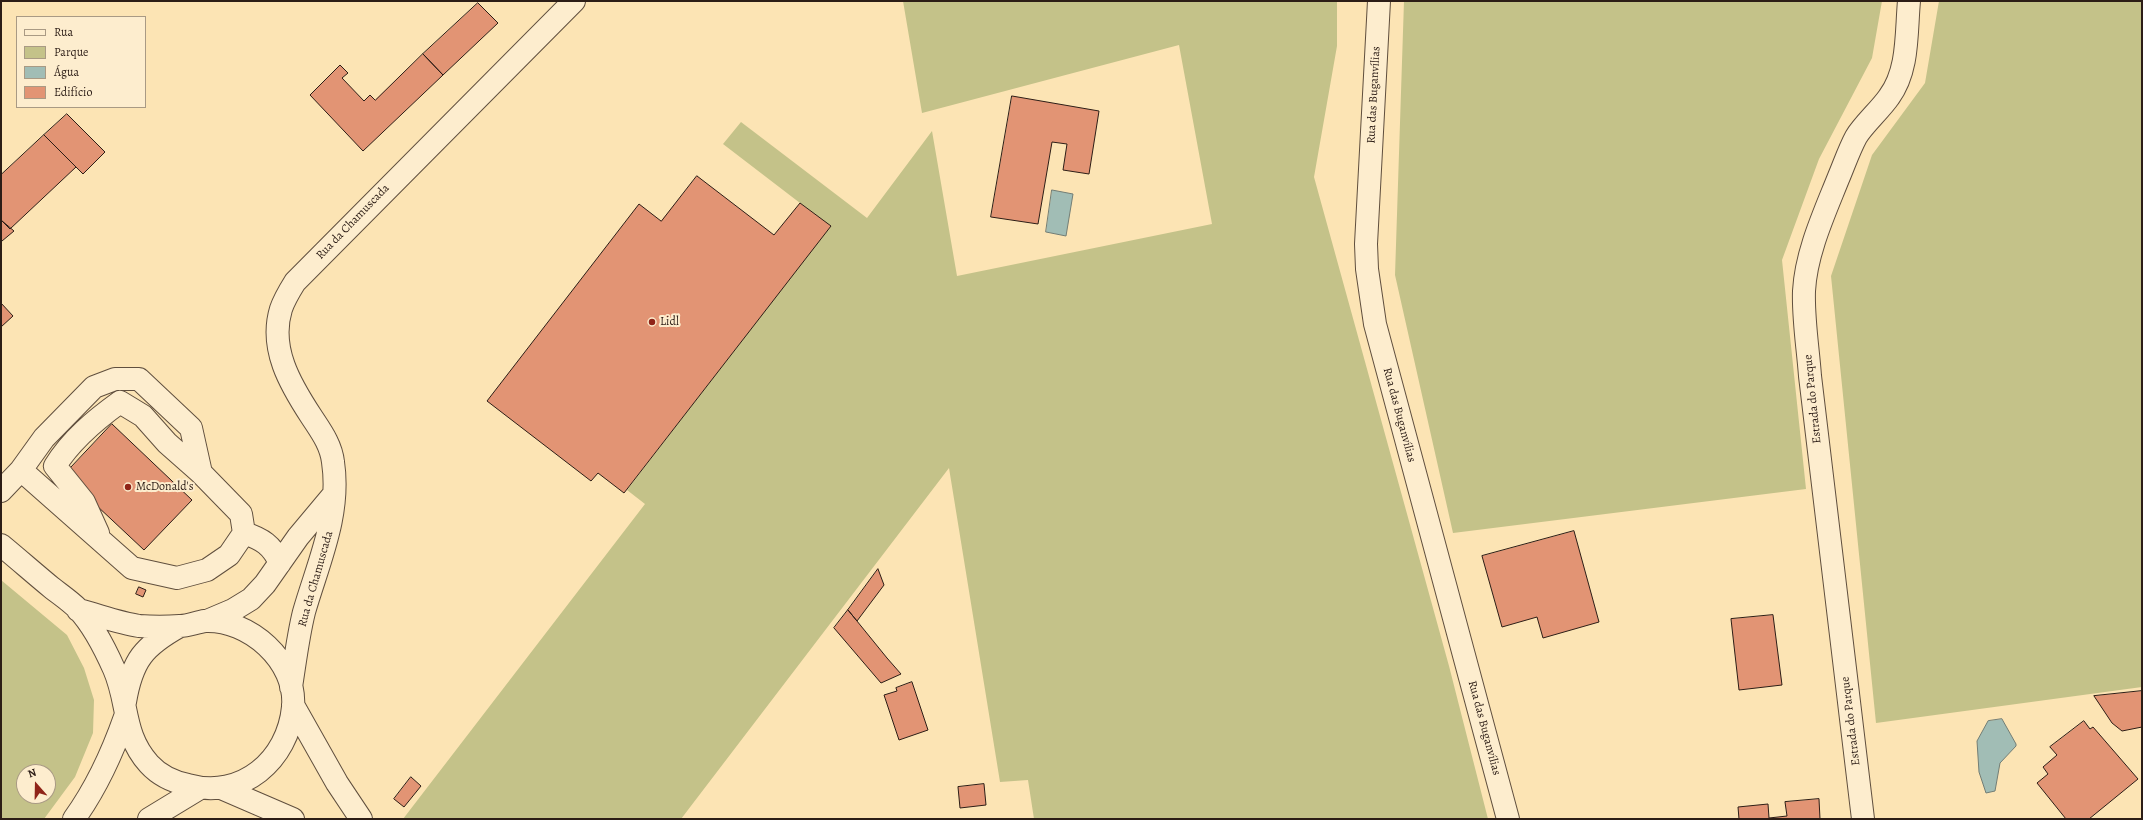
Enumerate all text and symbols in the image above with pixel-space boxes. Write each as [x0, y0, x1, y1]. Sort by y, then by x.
legend [16, 16, 146, 108]
text: Rua [54, 24, 73, 40]
text: Parque [54, 44, 89, 60]
street label: Rua das Buganvílias [1364, 46, 1384, 144]
text: Água [54, 64, 79, 80]
text: Edifício [54, 84, 92, 100]
street label: Rua da Chamuscada [313, 181, 393, 263]
place label: Lidl [660, 315, 679, 329]
marker: Lidl [647, 317, 657, 327]
street label: Estrada do Parque [1801, 354, 1825, 444]
street label: Rua das Buganvílias [1379, 366, 1419, 464]
place label: McDonald's [136, 480, 194, 494]
marker: McDonald's [123, 482, 133, 492]
street label: Rua da Chamuscada [295, 529, 337, 629]
street label: Estrada do Parque [1838, 676, 1864, 766]
street label: Rua das Buganvílias [1464, 679, 1504, 777]
north arrow [16, 764, 56, 804]
text: N [26, 765, 38, 782]

